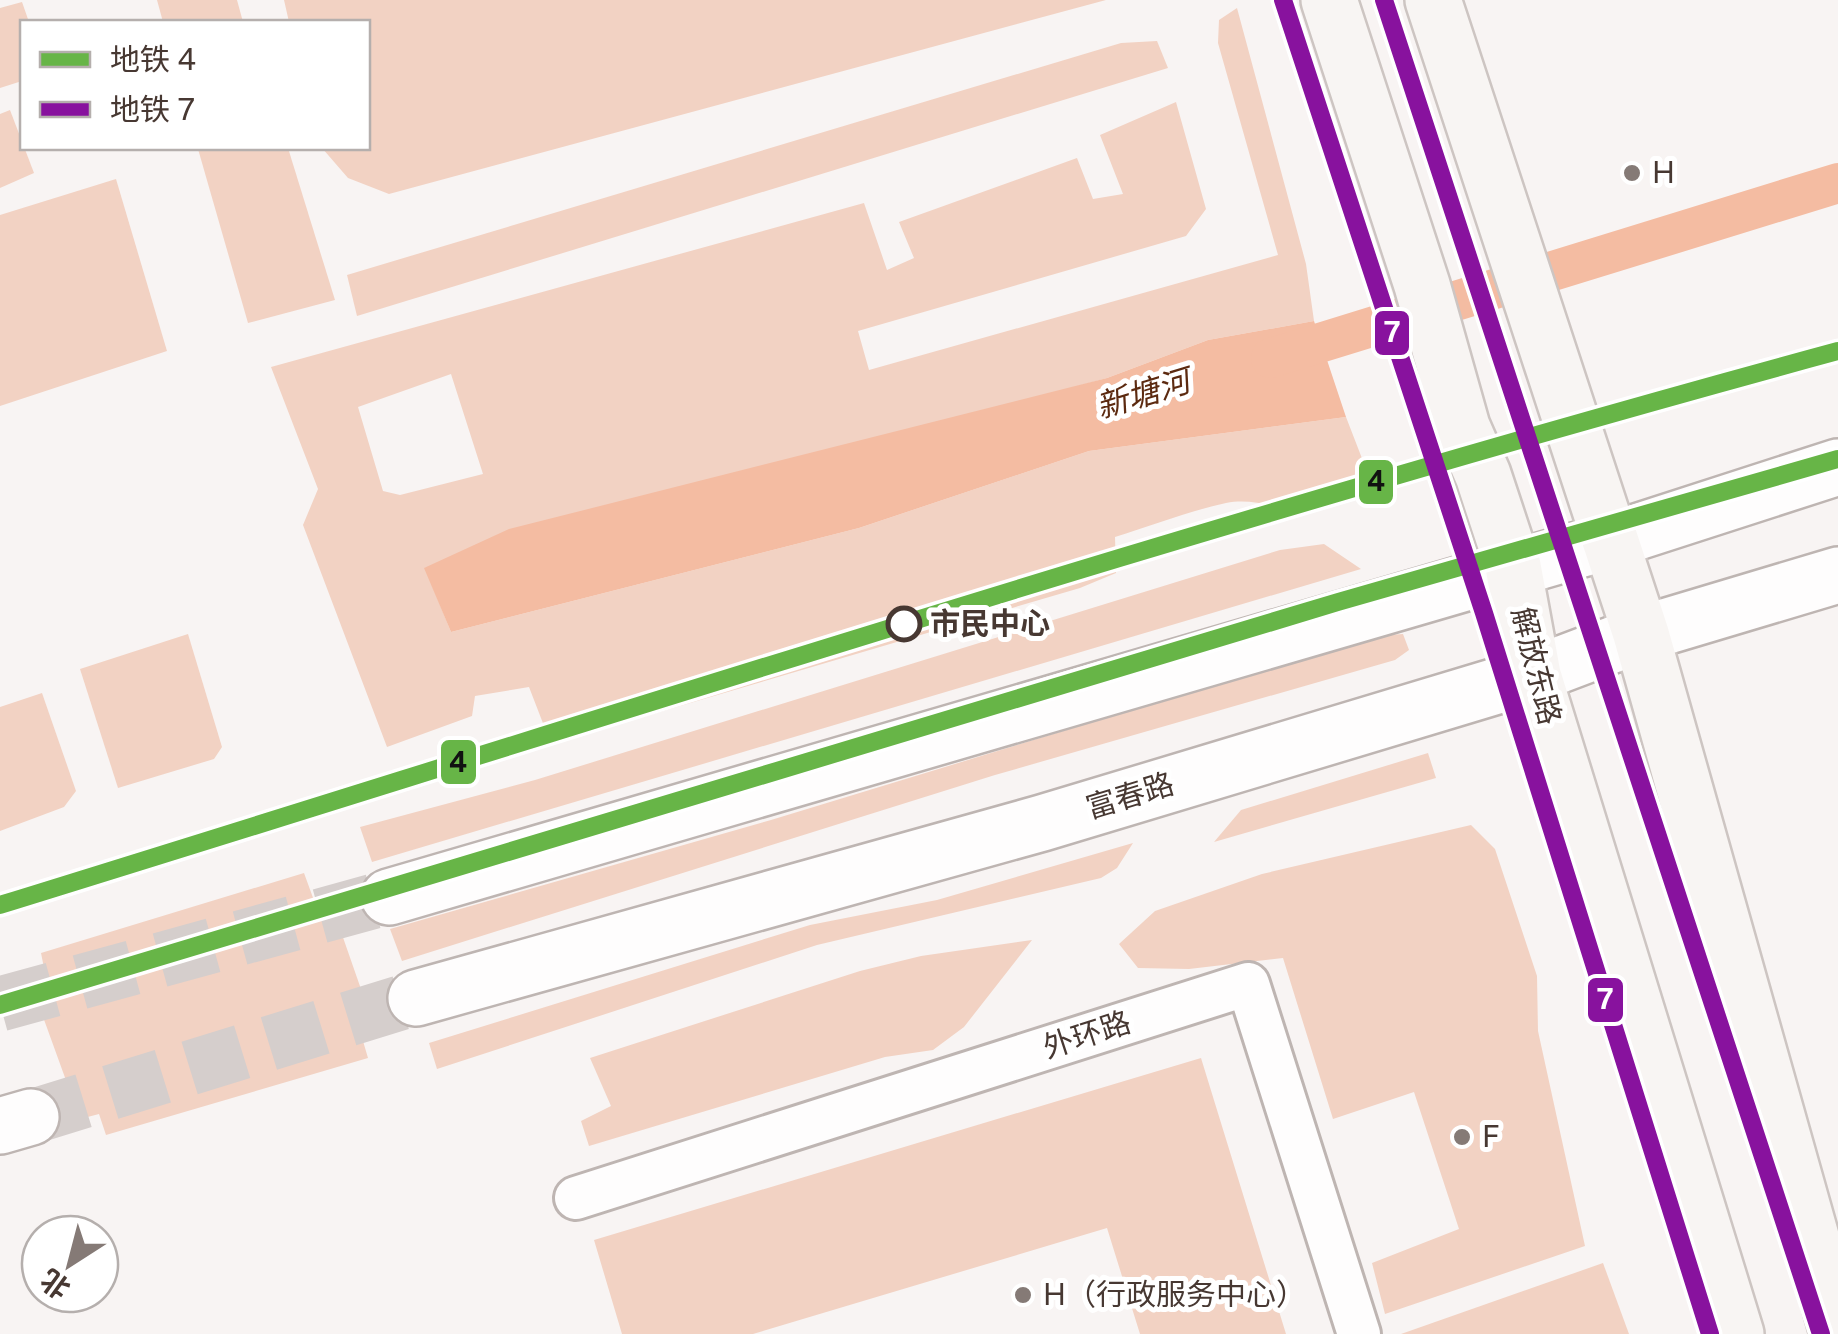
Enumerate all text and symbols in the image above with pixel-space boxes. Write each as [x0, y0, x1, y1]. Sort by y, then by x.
legend [20, 20, 370, 150]
text: 地铁 4 [110, 41, 196, 77]
text: 地铁 7 [110, 91, 195, 127]
place label: H [1652, 154, 1675, 190]
marker: H [1621, 162, 1643, 184]
line badge: 7 [1373, 309, 1411, 357]
text: 7 [1383, 315, 1401, 348]
water label: 新塘河 [1092, 360, 1200, 425]
line badge: 4 [1357, 458, 1395, 506]
text: 4 [1367, 464, 1385, 497]
street label: 解放东路 [1505, 603, 1569, 728]
place label: 市民中心 [930, 605, 1050, 641]
marker: 市民中心 [887, 607, 921, 641]
line badge: 4 [439, 738, 478, 786]
text: 4 [449, 745, 467, 778]
street label: 富春路 [1081, 765, 1178, 825]
line badge: 7 [1586, 976, 1625, 1024]
text: 7 [1596, 982, 1614, 1015]
street label: 外环路 [1038, 1003, 1135, 1065]
place label: F [1482, 1118, 1500, 1154]
marker: F [1451, 1126, 1473, 1148]
north arrow [20, 1214, 120, 1314]
text: 北 [34, 1263, 76, 1306]
place label: H（行政服务中心） [1043, 1276, 1306, 1312]
marker: H（行政服务中心） [1012, 1284, 1034, 1306]

